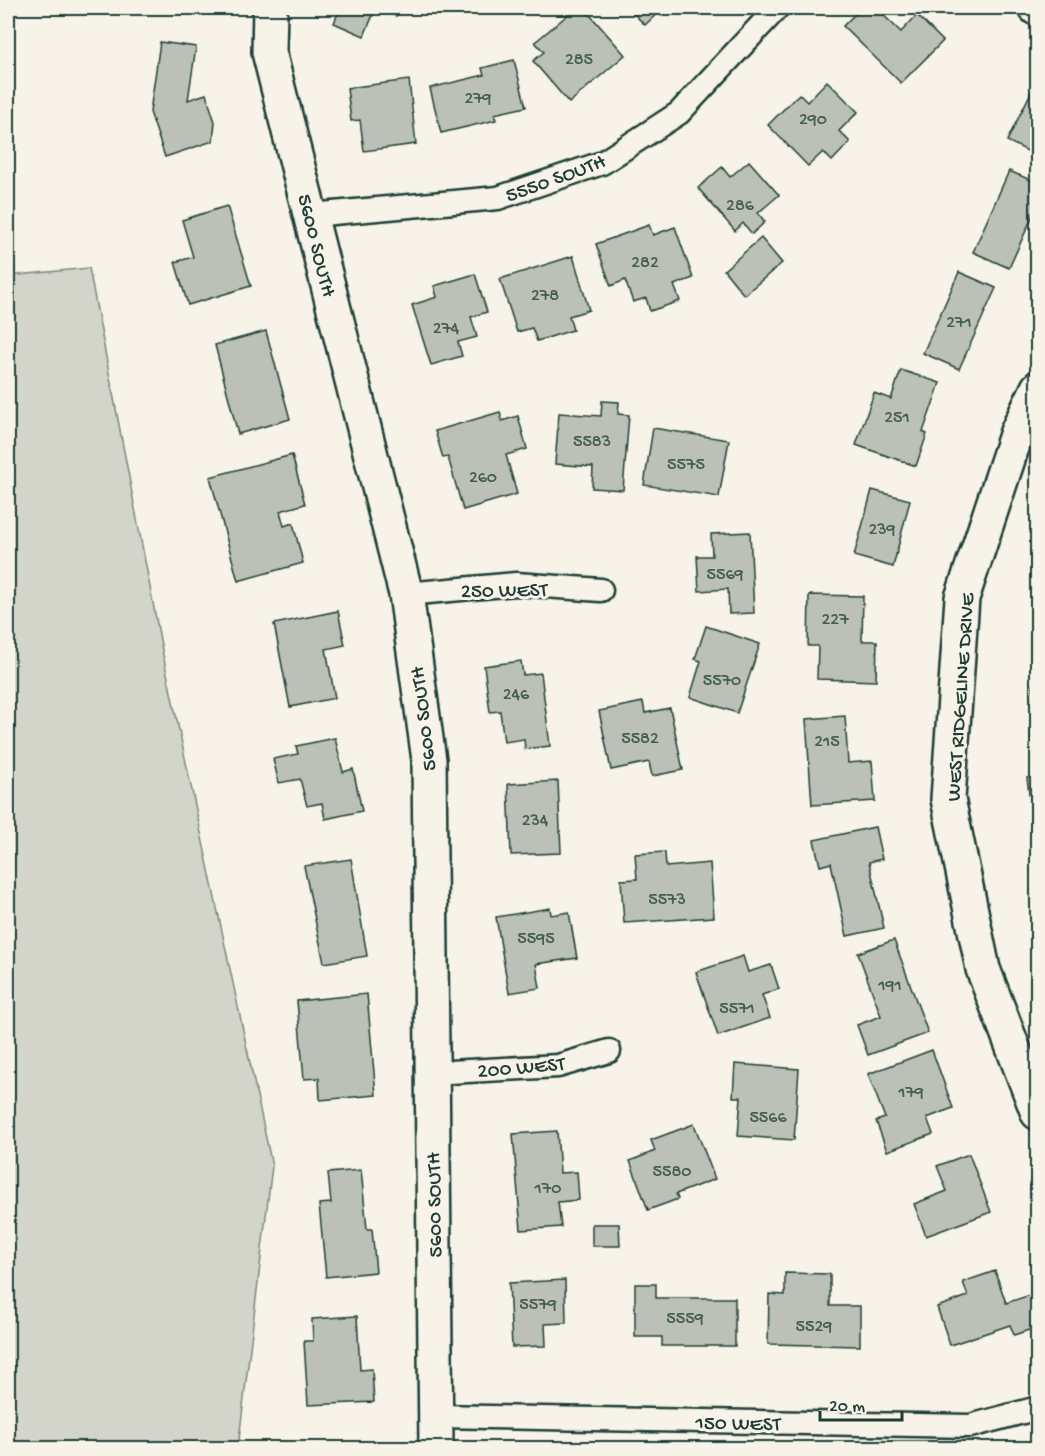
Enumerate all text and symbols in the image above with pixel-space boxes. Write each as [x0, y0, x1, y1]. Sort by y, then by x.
house number: 285 [565, 50, 593, 71]
house number: 279 [464, 89, 492, 110]
house number: 290 [799, 110, 827, 131]
street label: 5550 SOUTH [503, 150, 611, 210]
street label: 5600 SOUTH [290, 192, 340, 301]
house number: 286 [726, 196, 755, 217]
house number: 282 [631, 253, 659, 274]
house number: 278 [531, 286, 559, 307]
house number: 271 [946, 313, 972, 334]
house number: 274 [433, 319, 460, 340]
house number: 251 [884, 408, 910, 429]
house number: 5583 [573, 432, 611, 453]
house number: 5575 [667, 455, 705, 476]
house number: 260 [469, 468, 497, 489]
house number: 239 [868, 520, 896, 541]
house number: 5569 [706, 565, 744, 586]
street label: 250 WEST [460, 579, 549, 606]
street label: WEST RIDGELINE DRIVE [943, 591, 982, 802]
house number: 227 [821, 610, 849, 631]
street label: 5600 SOUTH [407, 664, 444, 772]
house number: 5570 [703, 671, 741, 692]
house number: 246 [503, 685, 530, 706]
house number: 5582 [621, 729, 659, 750]
house number: 215 [814, 732, 840, 753]
house number: 234 [522, 811, 549, 832]
house number: 5573 [648, 890, 686, 911]
house number: 5595 [517, 929, 555, 950]
house number: 191 [877, 976, 902, 997]
house number: 5571 [719, 999, 755, 1020]
street label: 200 WEST [476, 1053, 567, 1086]
house number: 179 [897, 1083, 924, 1104]
house number: 5566 [749, 1108, 787, 1129]
street label: 5600 SOUTH [423, 1151, 450, 1258]
house number: 5580 [652, 1162, 692, 1183]
house number: 170 [534, 1179, 561, 1200]
house number: 5579 [519, 1295, 557, 1316]
house number: 5559 [666, 1309, 704, 1330]
house number: 5529 [796, 1317, 832, 1338]
scale bar [820, 1384, 902, 1422]
text: 20 m [829, 1397, 865, 1418]
street label: 150 WEST [694, 1412, 782, 1439]

